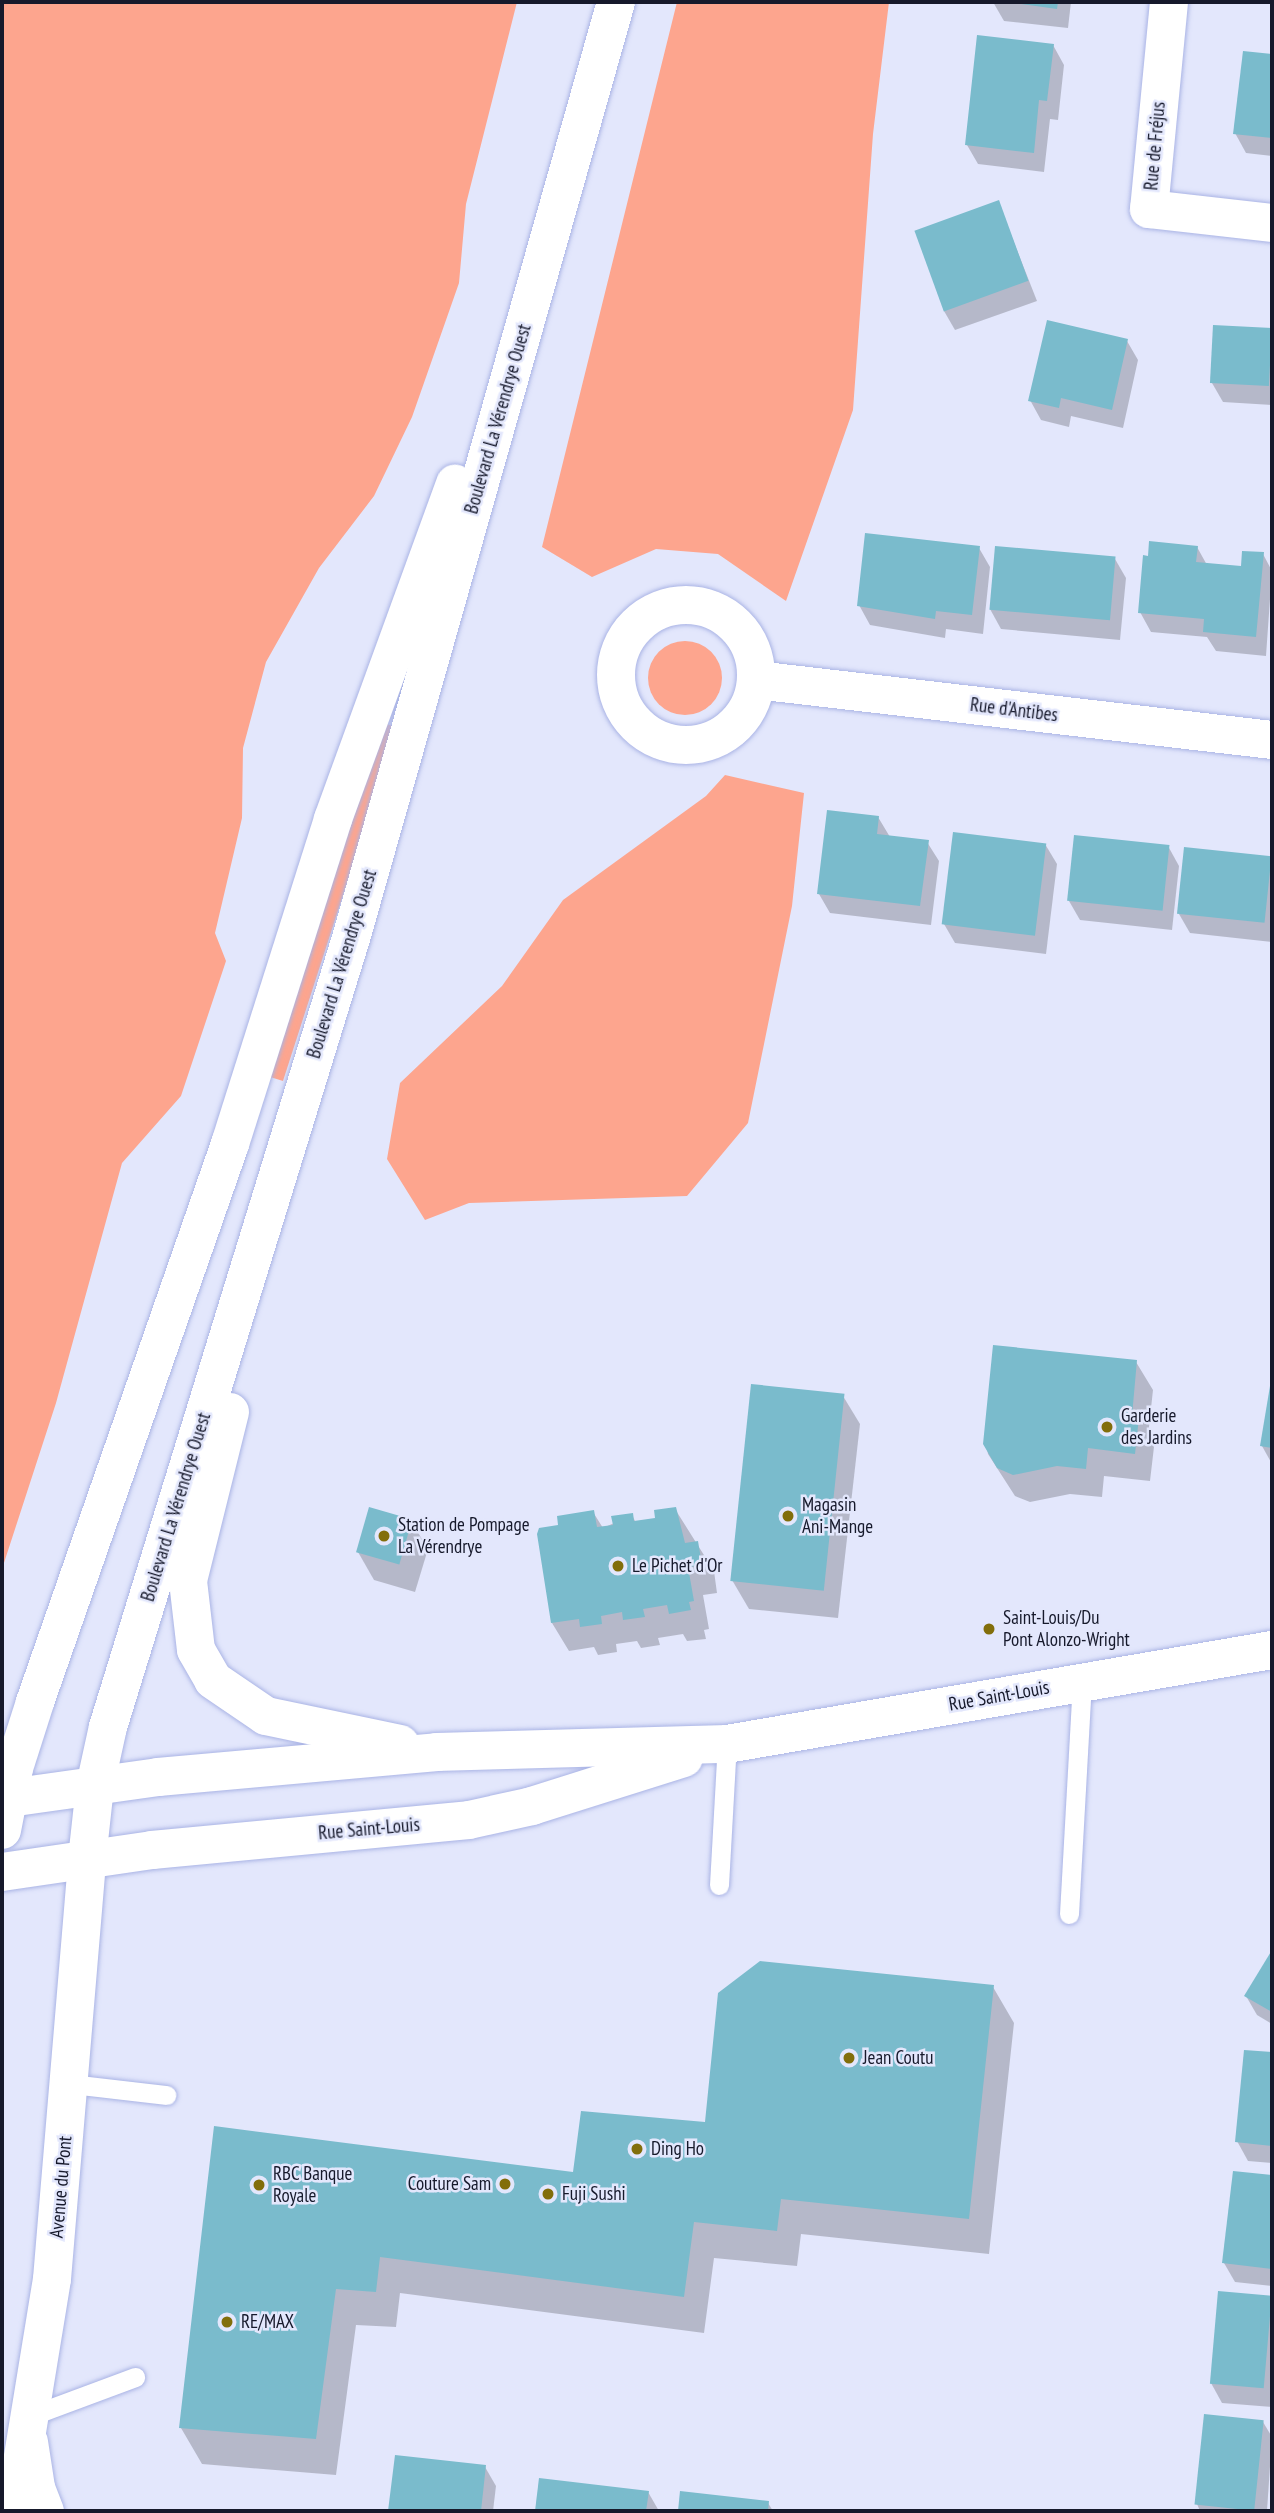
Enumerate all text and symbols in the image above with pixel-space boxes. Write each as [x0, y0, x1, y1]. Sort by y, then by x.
street label: Rue de Fréjus [1140, 101, 1170, 191]
street label: Boulevard La Vérendrye Ouest [460, 321, 536, 517]
street label: Rue d'Antibes [969, 693, 1059, 727]
street label: Boulevard La Vérendrye Ouest [302, 867, 382, 1061]
place label: Garderie des Jardins [1121, 1405, 1192, 1449]
street label: Boulevard La Vérendrye Ouest [136, 1410, 216, 1604]
marker: Garderie des Jardins [1099, 1419, 1115, 1435]
place label: Magasin Ani-Mange [802, 1494, 873, 1538]
marker: Magasin Ani-Mange [780, 1508, 796, 1524]
place label: Station de Pompage La Vérendrye [398, 1514, 529, 1558]
marker: Station de Pompage La Vérendrye [376, 1528, 392, 1544]
place label: Le Pichet d'Or [632, 1555, 723, 1577]
marker: Le Pichet d'Or [610, 1558, 626, 1574]
place label: Saint-Louis/Du Pont Alonzo-Wright [1003, 1607, 1130, 1651]
marker: Saint-Louis/Du Pont Alonzo-Wright [981, 1621, 997, 1637]
street label: Rue Saint-Louis [947, 1676, 1051, 1716]
street label: Rue Saint-Louis [317, 1813, 421, 1845]
place label: Jean Coutu [863, 2047, 933, 2069]
marker: Jean Coutu [841, 2050, 857, 2066]
street label: Avenue du Pont [45, 2135, 77, 2239]
place label: Ding Ho [651, 2138, 704, 2160]
marker: Ding Ho [629, 2141, 645, 2157]
place label: RBC Banque Royale [273, 2163, 353, 2207]
place label: Couture Sam [408, 2173, 491, 2195]
marker: Couture Sam [497, 2176, 513, 2192]
marker: RBC Banque Royale [251, 2177, 267, 2193]
place label: Fuji Sushi [562, 2183, 626, 2205]
marker: Fuji Sushi [540, 2186, 556, 2202]
place label: RE/MAX [241, 2311, 294, 2333]
marker: RE/MAX [219, 2314, 235, 2330]

